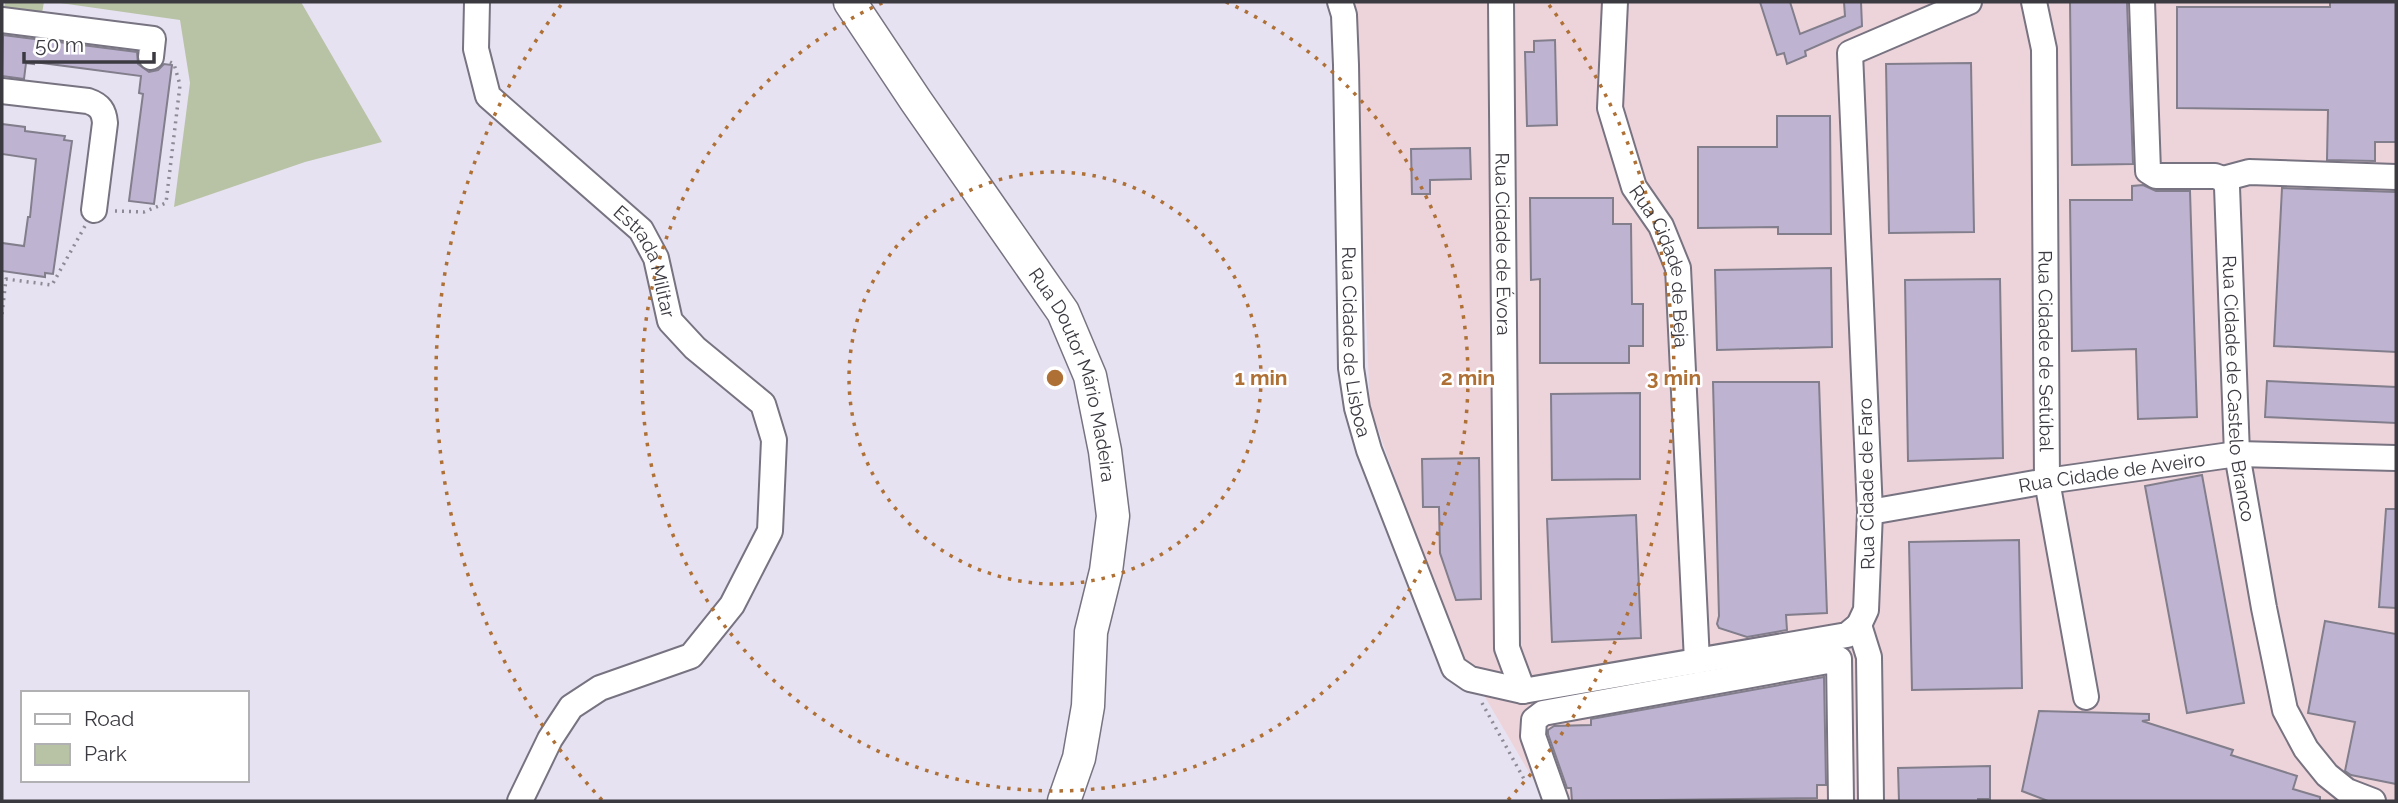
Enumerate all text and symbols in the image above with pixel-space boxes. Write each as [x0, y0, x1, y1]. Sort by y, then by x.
scale bar [24, 21, 154, 65]
text: 50 m [35, 32, 84, 57]
street label: Rua Cidade de Évora [1491, 152, 1515, 336]
street label: Rua Cidade de Beja [1625, 181, 1693, 348]
street label: Estrada Militar [609, 200, 680, 320]
street label: Rua Cidade de Lisboa [1338, 246, 1376, 440]
street label: Rua Cidade de Setúbal [2034, 250, 2058, 453]
street label: Rua Cidade de Castelo Branco [2219, 255, 2260, 523]
street label: Rua Doutor Mário Madeira [1025, 264, 1120, 483]
text: 1 min [1234, 365, 1288, 390]
text: 2 min [1441, 365, 1495, 390]
text: 3 min [1647, 365, 1701, 390]
centre of rings [1043, 366, 1067, 390]
street label: Rua Cidade de Faro [1854, 398, 1878, 570]
street label: Rua Cidade de Aveiro [2017, 448, 2206, 497]
legend [21, 691, 248, 782]
text: Road [84, 706, 134, 731]
text: Park [84, 741, 127, 766]

